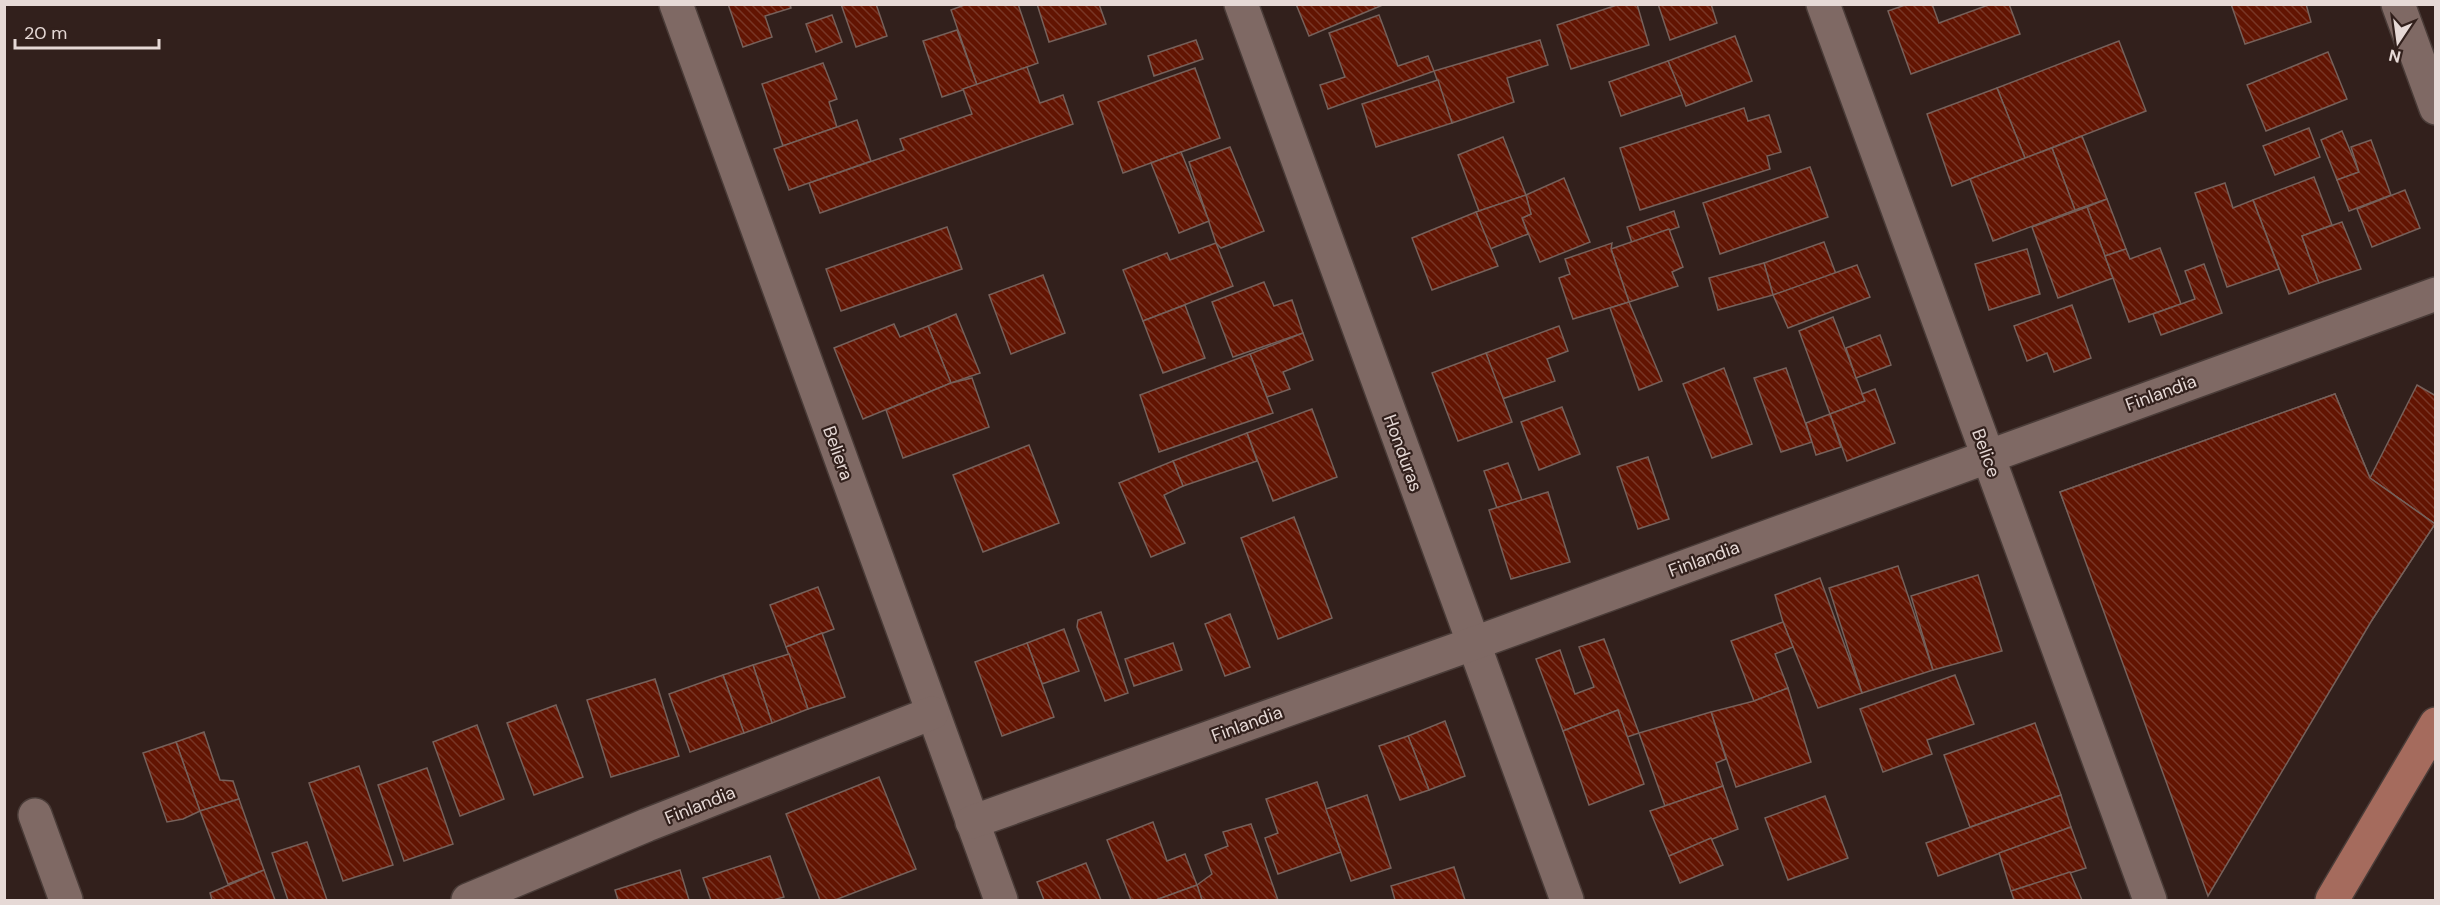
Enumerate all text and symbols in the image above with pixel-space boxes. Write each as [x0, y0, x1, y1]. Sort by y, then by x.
scale bar [15, 12, 159, 50]
north arrow [2368, 12, 2428, 72]
text: 20 m [24, 21, 67, 45]
text: N [2387, 45, 2403, 68]
street label: Finlandia [2122, 369, 2200, 417]
street label: Honduras [1378, 411, 1428, 495]
street label: Beliera [817, 423, 859, 483]
street label: Belice [1966, 425, 2006, 481]
street label: Finlandia [1665, 535, 1743, 583]
street label: Finlandia [1208, 700, 1286, 748]
street label: Finlandia [661, 780, 739, 830]

